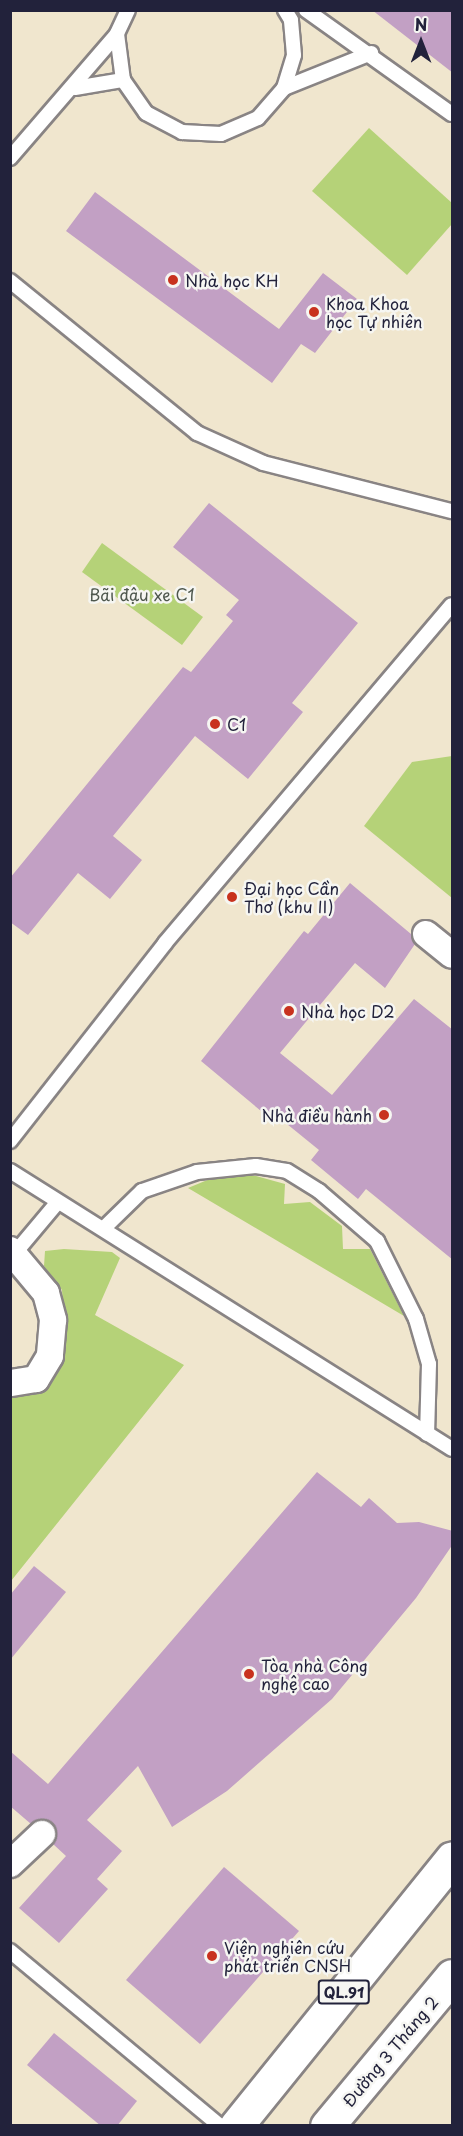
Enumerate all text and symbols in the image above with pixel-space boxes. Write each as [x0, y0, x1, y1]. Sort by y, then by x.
north arrow [391, 12, 451, 72]
text: N [415, 12, 427, 36]
place label: Nhà học KH [185, 270, 277, 290]
marker: Nhà học KH [166, 273, 180, 287]
place label: Khoa Khoa học Tự nhiên [326, 293, 424, 331]
marker: Khoa Khoa học Tự nhiên [307, 305, 321, 319]
park label: Bãi đậu xe C1 [90, 584, 194, 604]
place label: C1 [227, 714, 246, 734]
marker: C1 [208, 717, 222, 731]
place label: Đại học Cần Thơ (khu II) [244, 878, 340, 916]
marker: Đại học Cần Thơ (khu II) [225, 890, 239, 904]
place label: Nhà học D2 [301, 1001, 393, 1021]
marker: Nhà học D2 [282, 1004, 296, 1018]
place label: Nhà điều hành [261, 1105, 372, 1125]
marker: Nhà điều hành [377, 1108, 391, 1122]
place label: Tòa nhà Công nghệ cao [261, 1655, 367, 1693]
marker: Tòa nhà Công nghệ cao [242, 1667, 256, 1681]
place label: Viện nghiên cứu phát triển CNSH [224, 1937, 352, 1975]
marker: Viện nghiên cứu phát triển CNSH [205, 1949, 219, 1963]
road number: QL.91 [317, 1980, 371, 2004]
street label: Đường 3 Tháng 2 [339, 1992, 441, 2110]

